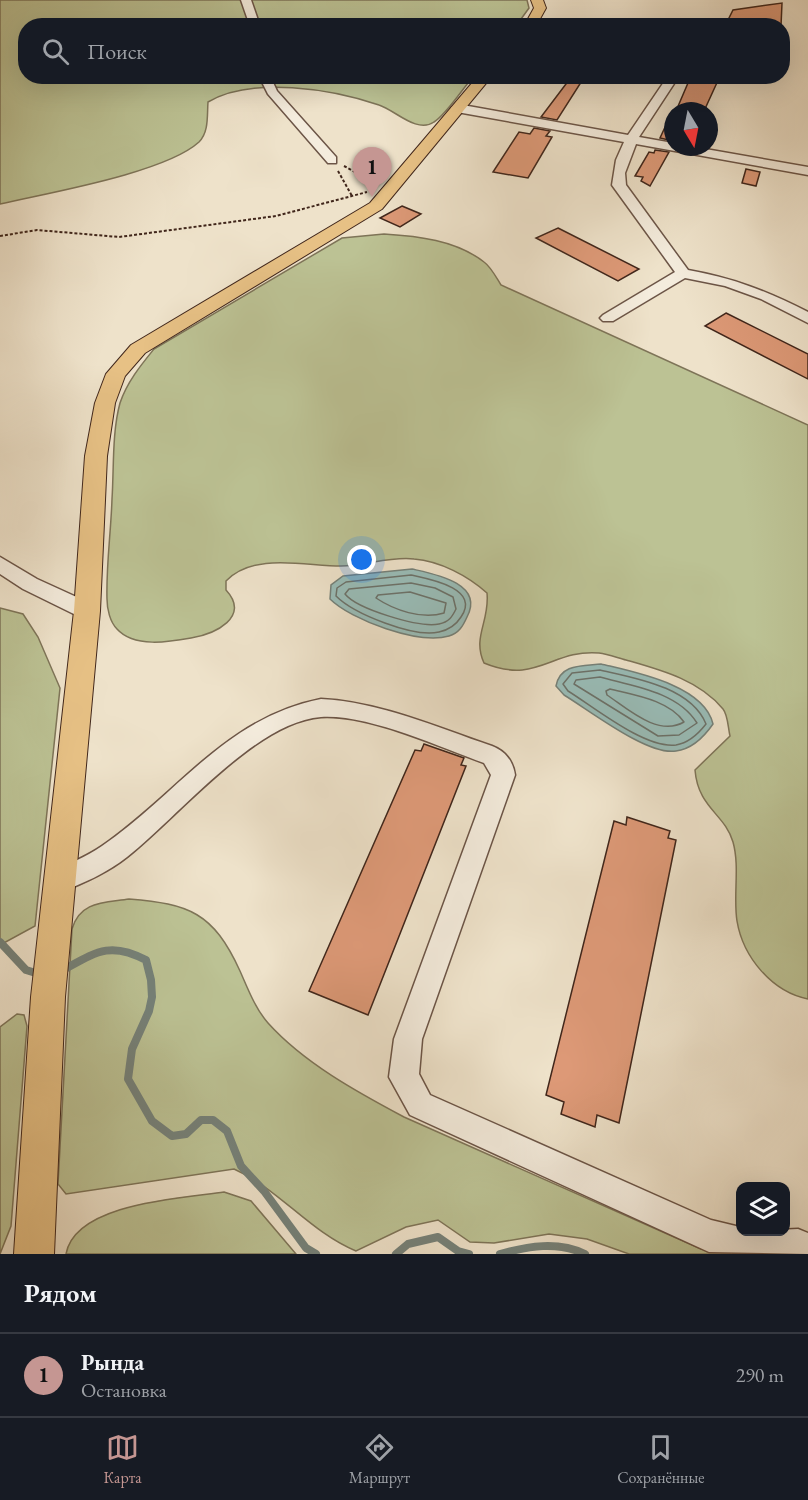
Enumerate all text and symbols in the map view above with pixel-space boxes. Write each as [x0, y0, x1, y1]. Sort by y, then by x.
search box [18, 18, 790, 84]
icon: search [39, 35, 72, 68]
text: Поиск [87, 37, 147, 66]
north arrow [664, 102, 718, 156]
pin: 1 [352, 148, 392, 197]
your location [347, 545, 376, 574]
map controls [736, 1182, 790, 1236]
button: layers [736, 1182, 790, 1236]
text: Рядом [24, 1276, 97, 1310]
text: Рында [81, 1348, 144, 1377]
text: 1 [38, 1362, 49, 1388]
text: 290 m [736, 1362, 784, 1388]
text: Остановка [81, 1377, 167, 1403]
tab: Карта [104, 1431, 142, 1488]
tab: Маршрут [349, 1431, 410, 1488]
tab: Сохранённые [617, 1431, 704, 1488]

